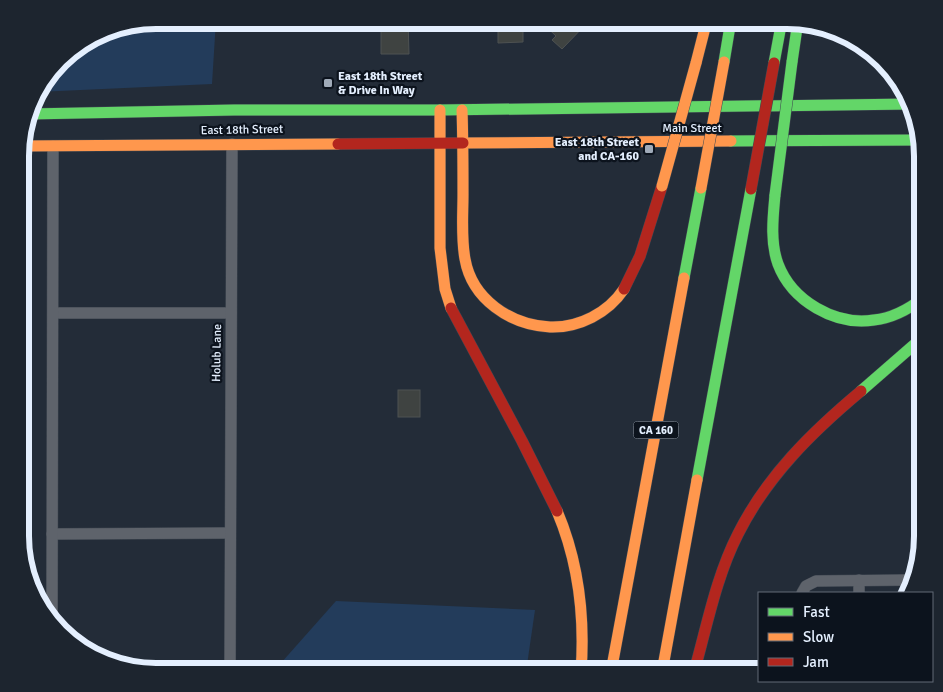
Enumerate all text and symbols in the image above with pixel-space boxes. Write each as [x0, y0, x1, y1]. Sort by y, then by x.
place label: East 18th Street & Drive In Way [338, 69, 423, 98]
marker: East 18th Street & Drive In Way [322, 77, 334, 89]
street label: Main Street [662, 121, 722, 136]
street label: East 18th Street [201, 122, 283, 138]
place label: East 18th Street and CA-160 [555, 135, 640, 164]
marker: East 18th Street and CA-160 [643, 143, 655, 155]
street label: Holub Lane [209, 324, 225, 382]
road number: CA 160 [634, 422, 678, 438]
legend [758, 592, 933, 682]
text: Fast [803, 603, 830, 621]
text: Slow [803, 628, 834, 646]
text: Jam [803, 653, 829, 671]

